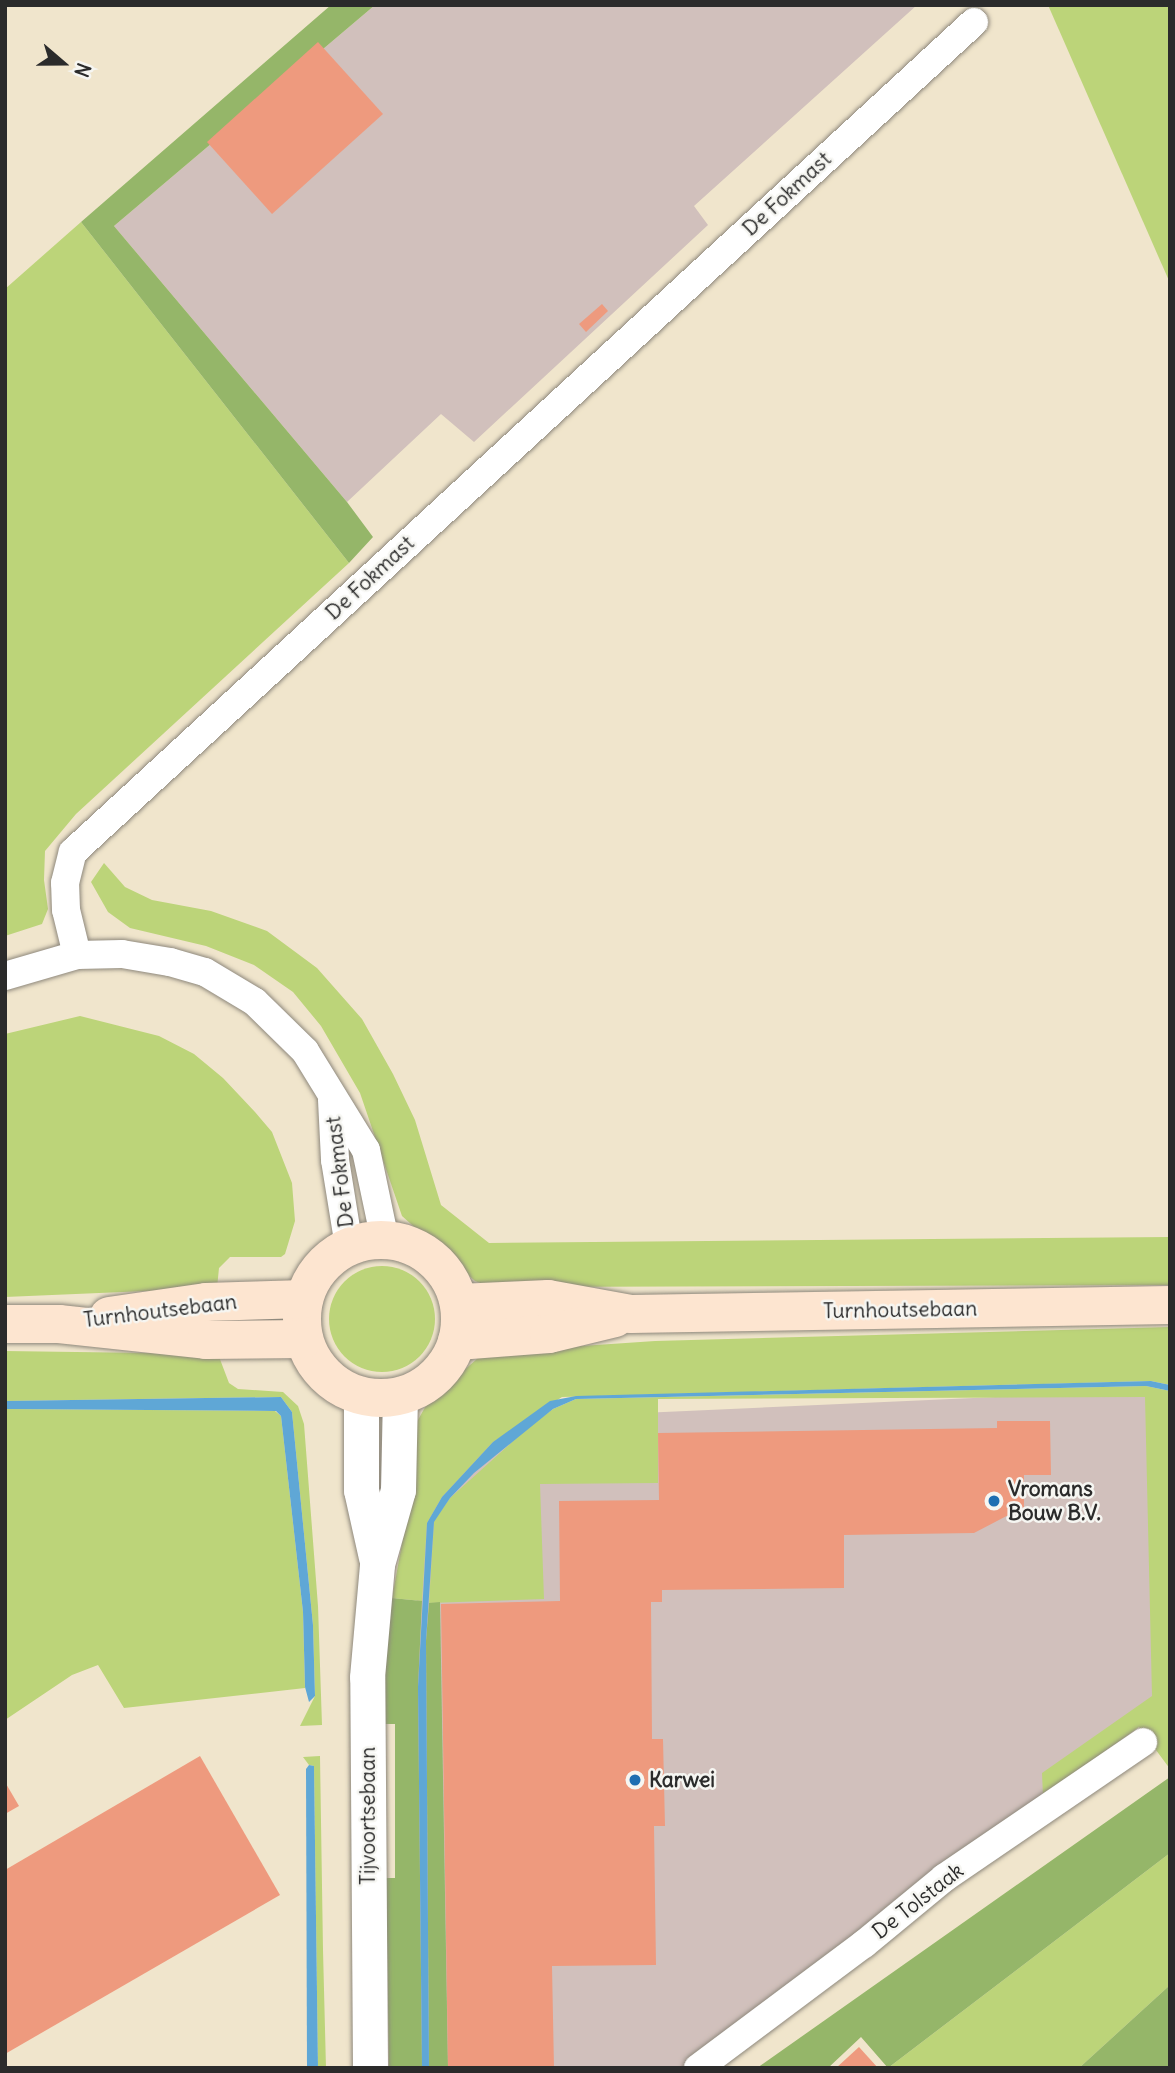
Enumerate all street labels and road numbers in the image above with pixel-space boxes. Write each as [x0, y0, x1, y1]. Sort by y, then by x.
street label: De Fokmast [738, 147, 836, 241]
street label: De Fokmast [321, 531, 419, 625]
street label: De Fokmast [321, 1115, 359, 1229]
street label: Turnhoutsebaan [82, 1289, 238, 1333]
street label: Turnhoutsebaan [823, 1296, 977, 1324]
street label: Tijvoortsebaan [355, 1747, 381, 1885]
street label: De Tolstaak [867, 1858, 969, 1944]

